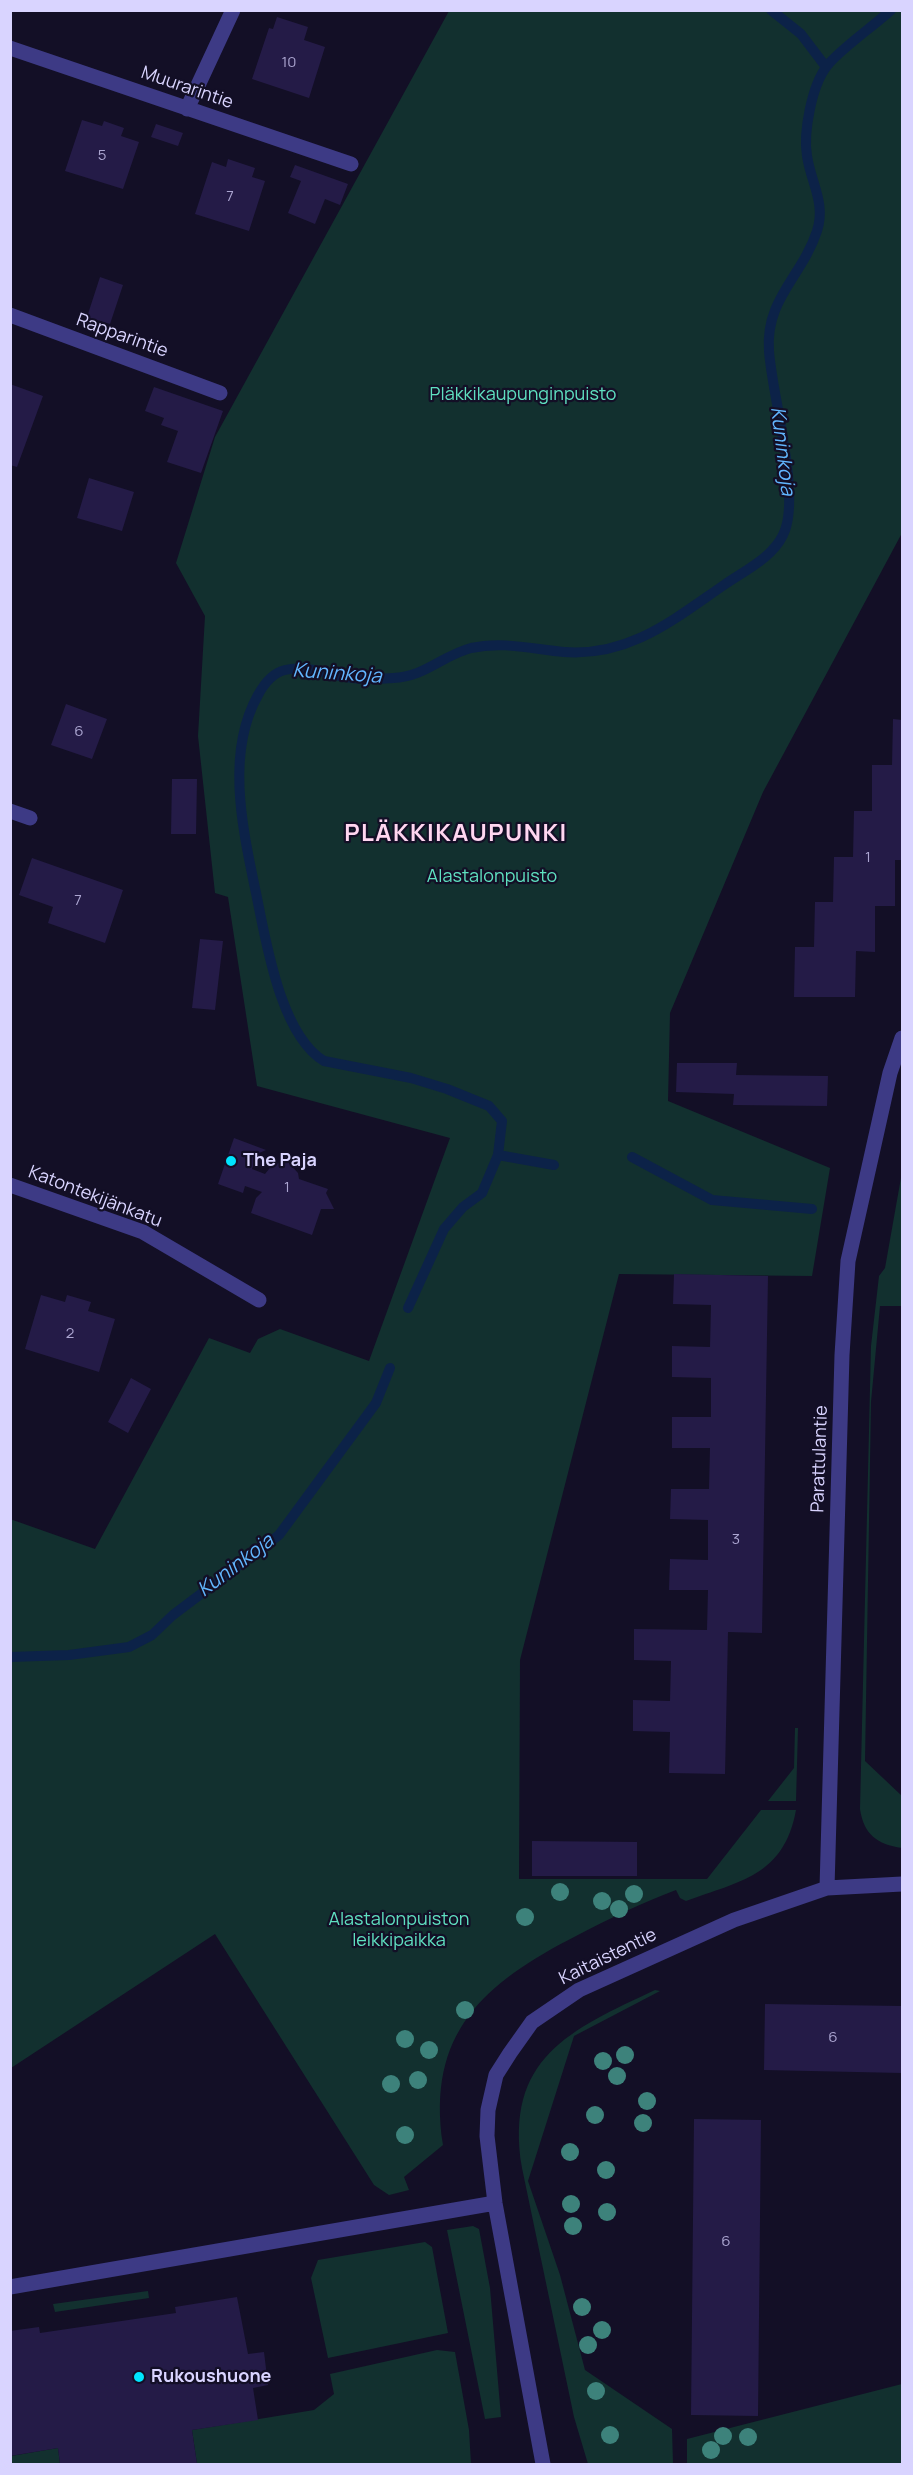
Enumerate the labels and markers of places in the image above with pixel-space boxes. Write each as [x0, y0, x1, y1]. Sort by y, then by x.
place label: The Paja [243, 1150, 317, 1172]
marker: The Paja [224, 1154, 238, 1168]
place label: Rukoushuone [151, 2366, 271, 2388]
marker: Rukoushuone [132, 2370, 146, 2384]

